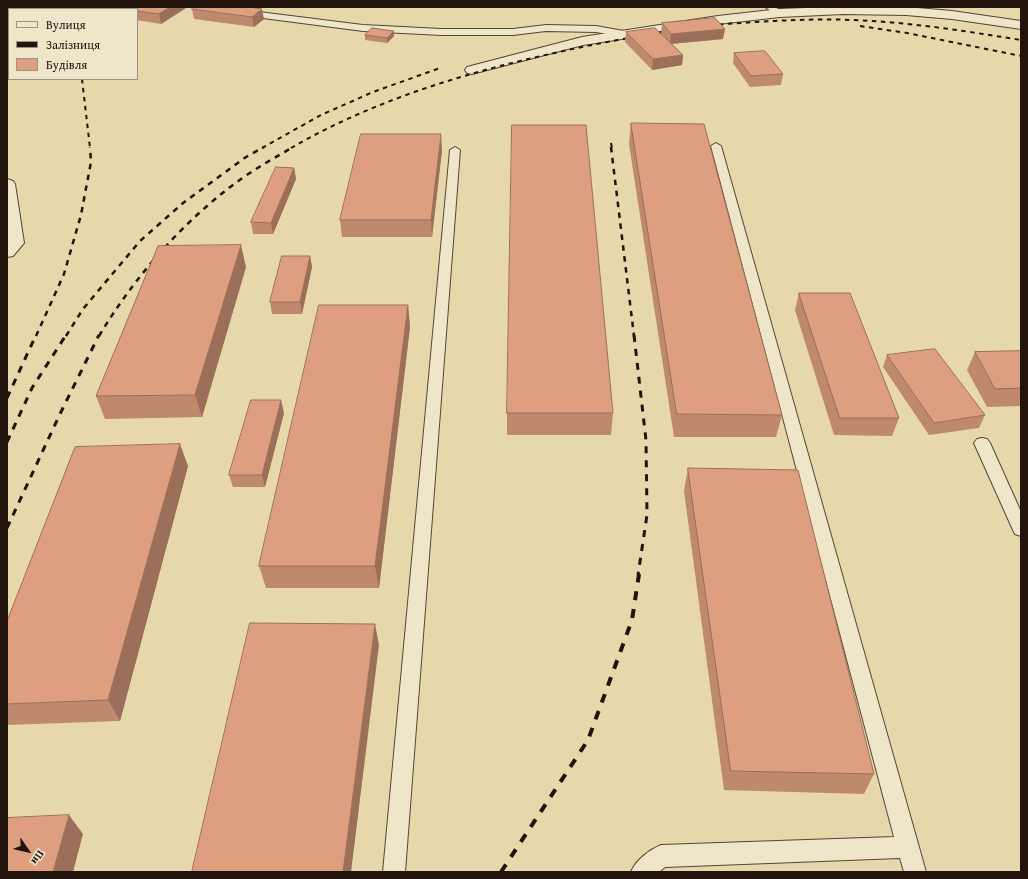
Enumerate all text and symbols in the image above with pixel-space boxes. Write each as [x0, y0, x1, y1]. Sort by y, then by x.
legend [8, 8, 138, 80]
text: Вулиця [46, 16, 86, 33]
text: Залізниця [46, 36, 100, 53]
text: Будівля [46, 56, 87, 73]
north arrow [8, 831, 48, 871]
text: Пн [27, 847, 49, 868]

